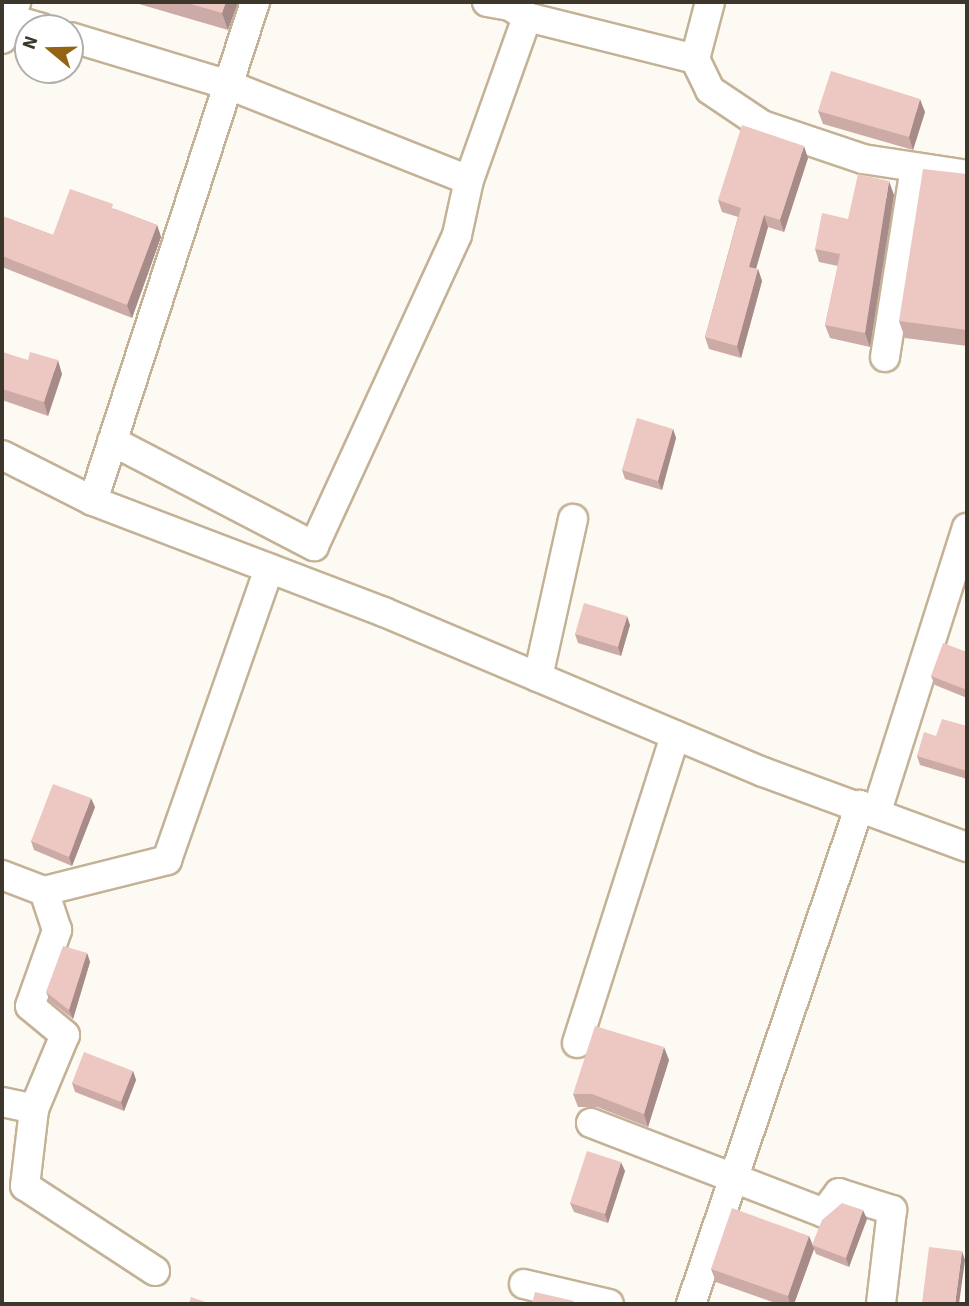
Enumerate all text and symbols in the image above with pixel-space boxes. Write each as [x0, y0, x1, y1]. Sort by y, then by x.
north arrow [14, 14, 84, 84]
text: N [16, 32, 45, 53]

